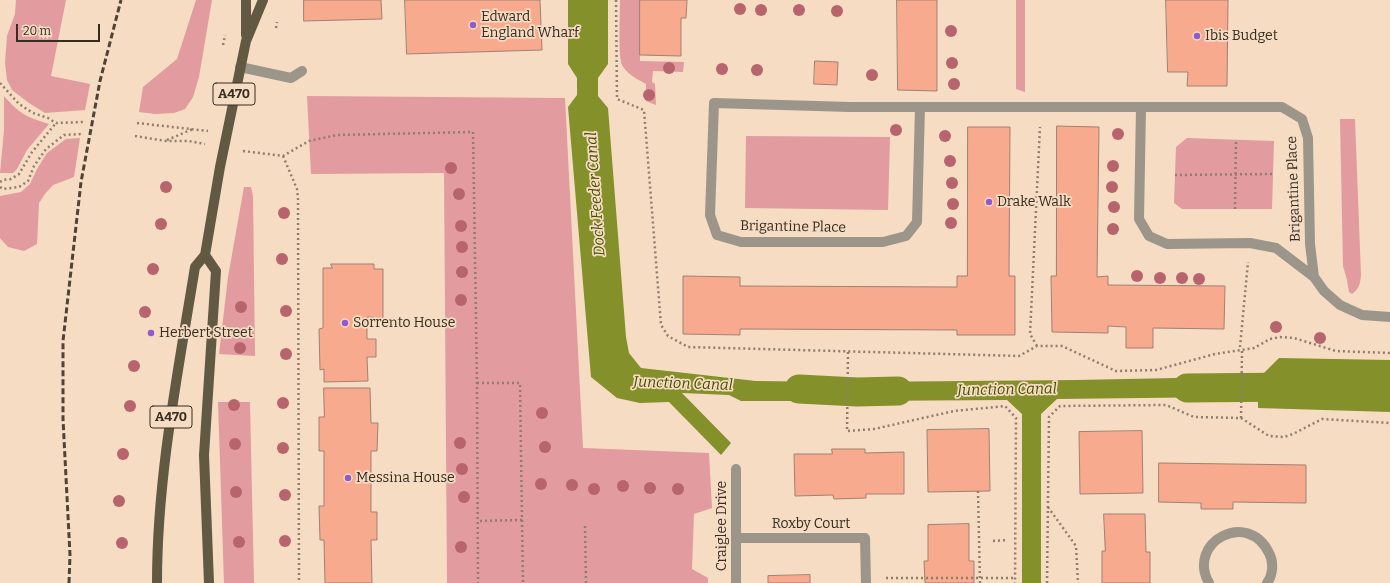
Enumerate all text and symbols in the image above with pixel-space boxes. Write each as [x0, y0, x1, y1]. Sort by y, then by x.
place label: Edward England Wharf [481, 9, 579, 42]
scale bar [18, 16, 102, 42]
marker: Edward England Wharf [468, 20, 478, 30]
text: 20 m [23, 24, 51, 38]
place label: Ibis Budget [1205, 28, 1278, 44]
marker: Ibis Budget [1192, 31, 1202, 41]
road number: A470 [213, 83, 255, 105]
water label: Dock Feeder Canal [583, 131, 609, 257]
street label: Brigantine Place [1284, 136, 1304, 242]
place label: Drake Walk [997, 194, 1071, 210]
marker: Drake Walk [984, 197, 994, 207]
street label: Brigantine Place [740, 218, 846, 236]
place label: Sorrento House [353, 315, 455, 331]
marker: Sorrento House [340, 318, 350, 328]
place label: Herbert Street [159, 325, 253, 341]
marker: Herbert Street [146, 328, 156, 338]
water label: Junction Canal [633, 373, 733, 395]
water label: Junction Canal [957, 380, 1057, 400]
road number: A470 [150, 406, 192, 428]
place label: Messina House [356, 470, 455, 486]
marker: Messina House [343, 473, 353, 483]
street label: Craiglee Drive [714, 481, 730, 571]
street label: Roxby Court [772, 516, 850, 532]

